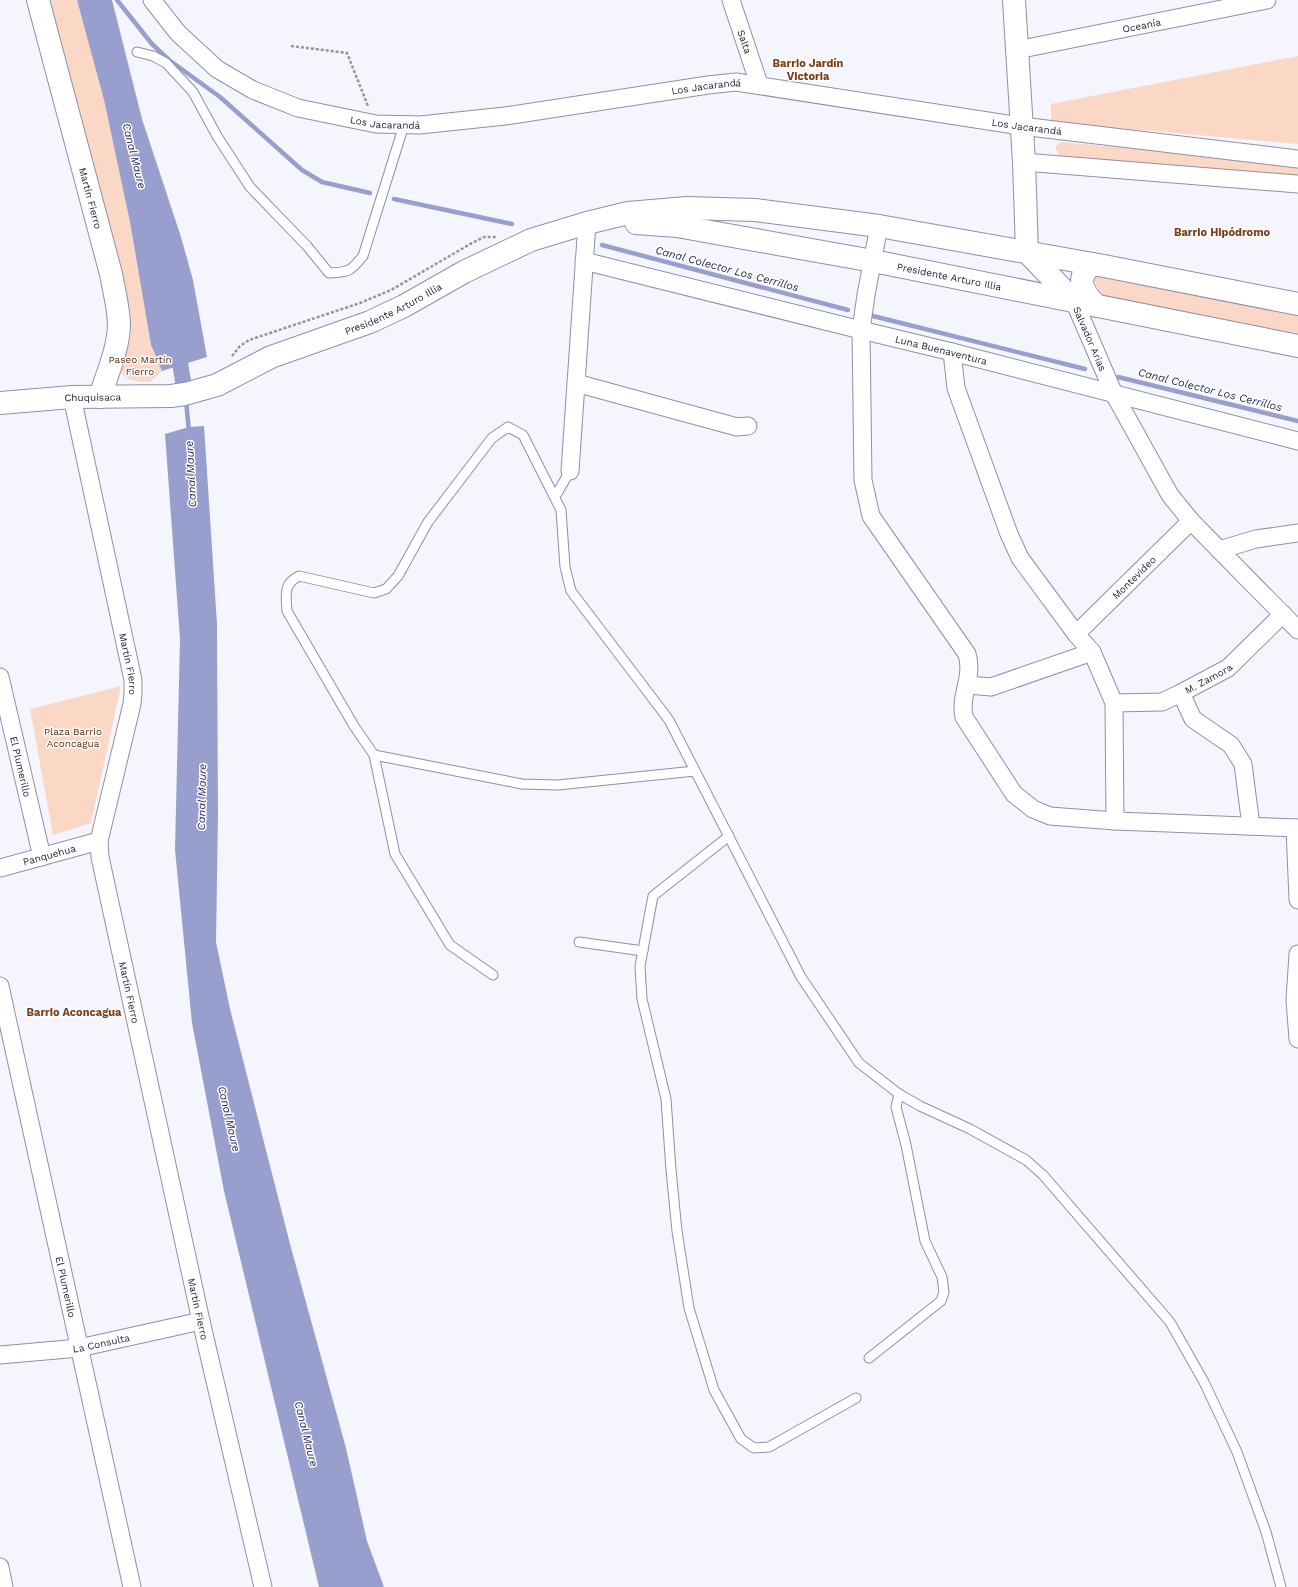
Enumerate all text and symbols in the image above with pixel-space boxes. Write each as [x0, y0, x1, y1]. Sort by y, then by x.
street label: Oceanía [1121, 16, 1162, 34]
street label: Salta [736, 28, 754, 56]
district label: Barrio Jardín Victoria [773, 57, 844, 83]
street label: Los Jacarandá [671, 77, 743, 96]
street label: Los Jacarandá [349, 113, 421, 131]
street label: Los Jacarandá [991, 116, 1063, 136]
water label: Canal Maure [120, 122, 148, 190]
street label: Martín Fierro [77, 166, 104, 230]
district label: Barrio Hipódromo [1174, 226, 1271, 239]
water label: Canal Colector Los Cerrillos [654, 244, 800, 295]
street label: Presidente Arturo Illia [896, 260, 1003, 292]
street label: Presidente Arturo Illia [343, 280, 444, 336]
street label: Salvador Arias [1071, 305, 1109, 373]
street label: Luna Buenaventura [894, 333, 989, 366]
park label: Paseo Martín Fierro [108, 354, 172, 377]
water label: Canal Colector Los Cerrillos [1137, 366, 1284, 414]
street label: Chuquisaca [64, 391, 121, 403]
water label: Canal Maure [183, 440, 199, 508]
street label: Montevideo [1110, 554, 1158, 601]
street label: Martín Fierro [118, 632, 139, 695]
street label: M. Zamora [1183, 661, 1235, 695]
park label: Plaza Barrio Aconcagua [44, 726, 102, 749]
street label: El Plumerillo [8, 735, 33, 798]
water label: Canal Maure [195, 763, 209, 831]
street label: Panquehua [22, 842, 77, 867]
street label: Martín Fierro [117, 960, 142, 1024]
district label: Barrio Aconcagua [27, 1006, 122, 1019]
water label: Canal Maure [215, 1085, 243, 1153]
street label: El Plumerillo [54, 1255, 78, 1318]
street label: Martín Fierro [186, 1277, 211, 1341]
street label: La Consulta [72, 1331, 131, 1354]
water label: Canal Maure [292, 1400, 320, 1468]

